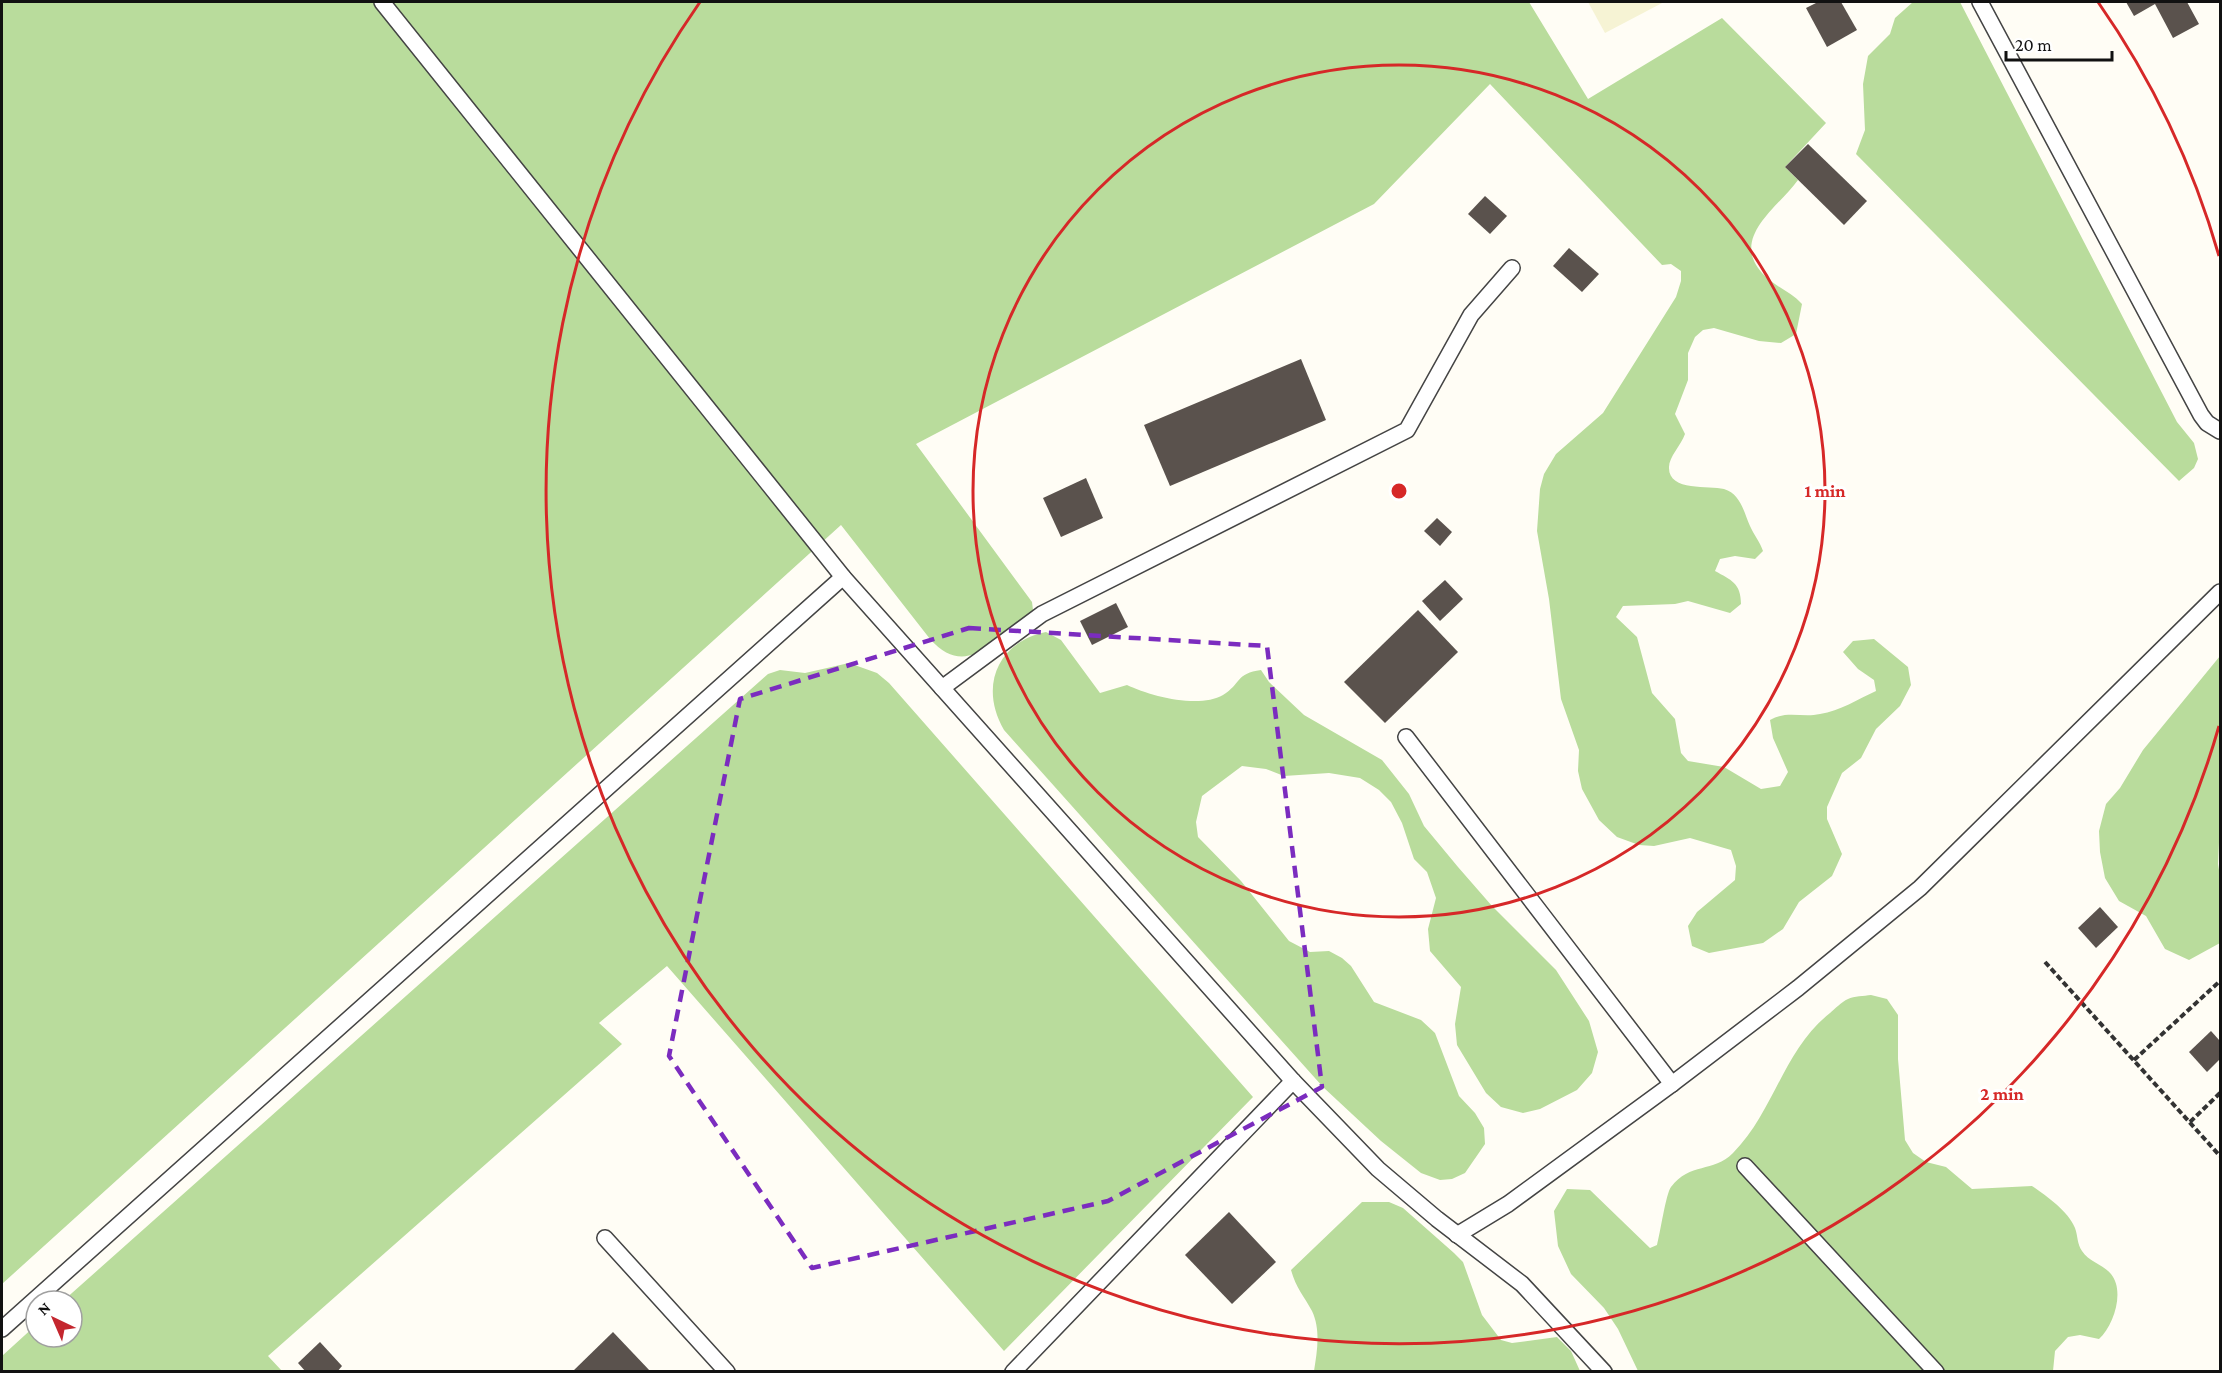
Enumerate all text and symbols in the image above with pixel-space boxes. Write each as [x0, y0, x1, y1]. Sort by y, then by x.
scale bar [2006, 24, 2112, 62]
text: 20 m [2015, 35, 2052, 55]
centre of rings [1389, 481, 1409, 501]
text: 1 min [1805, 481, 1846, 501]
text: 2 min [1980, 1084, 2024, 1104]
north arrow [24, 1289, 84, 1349]
text: N [34, 1299, 54, 1318]

